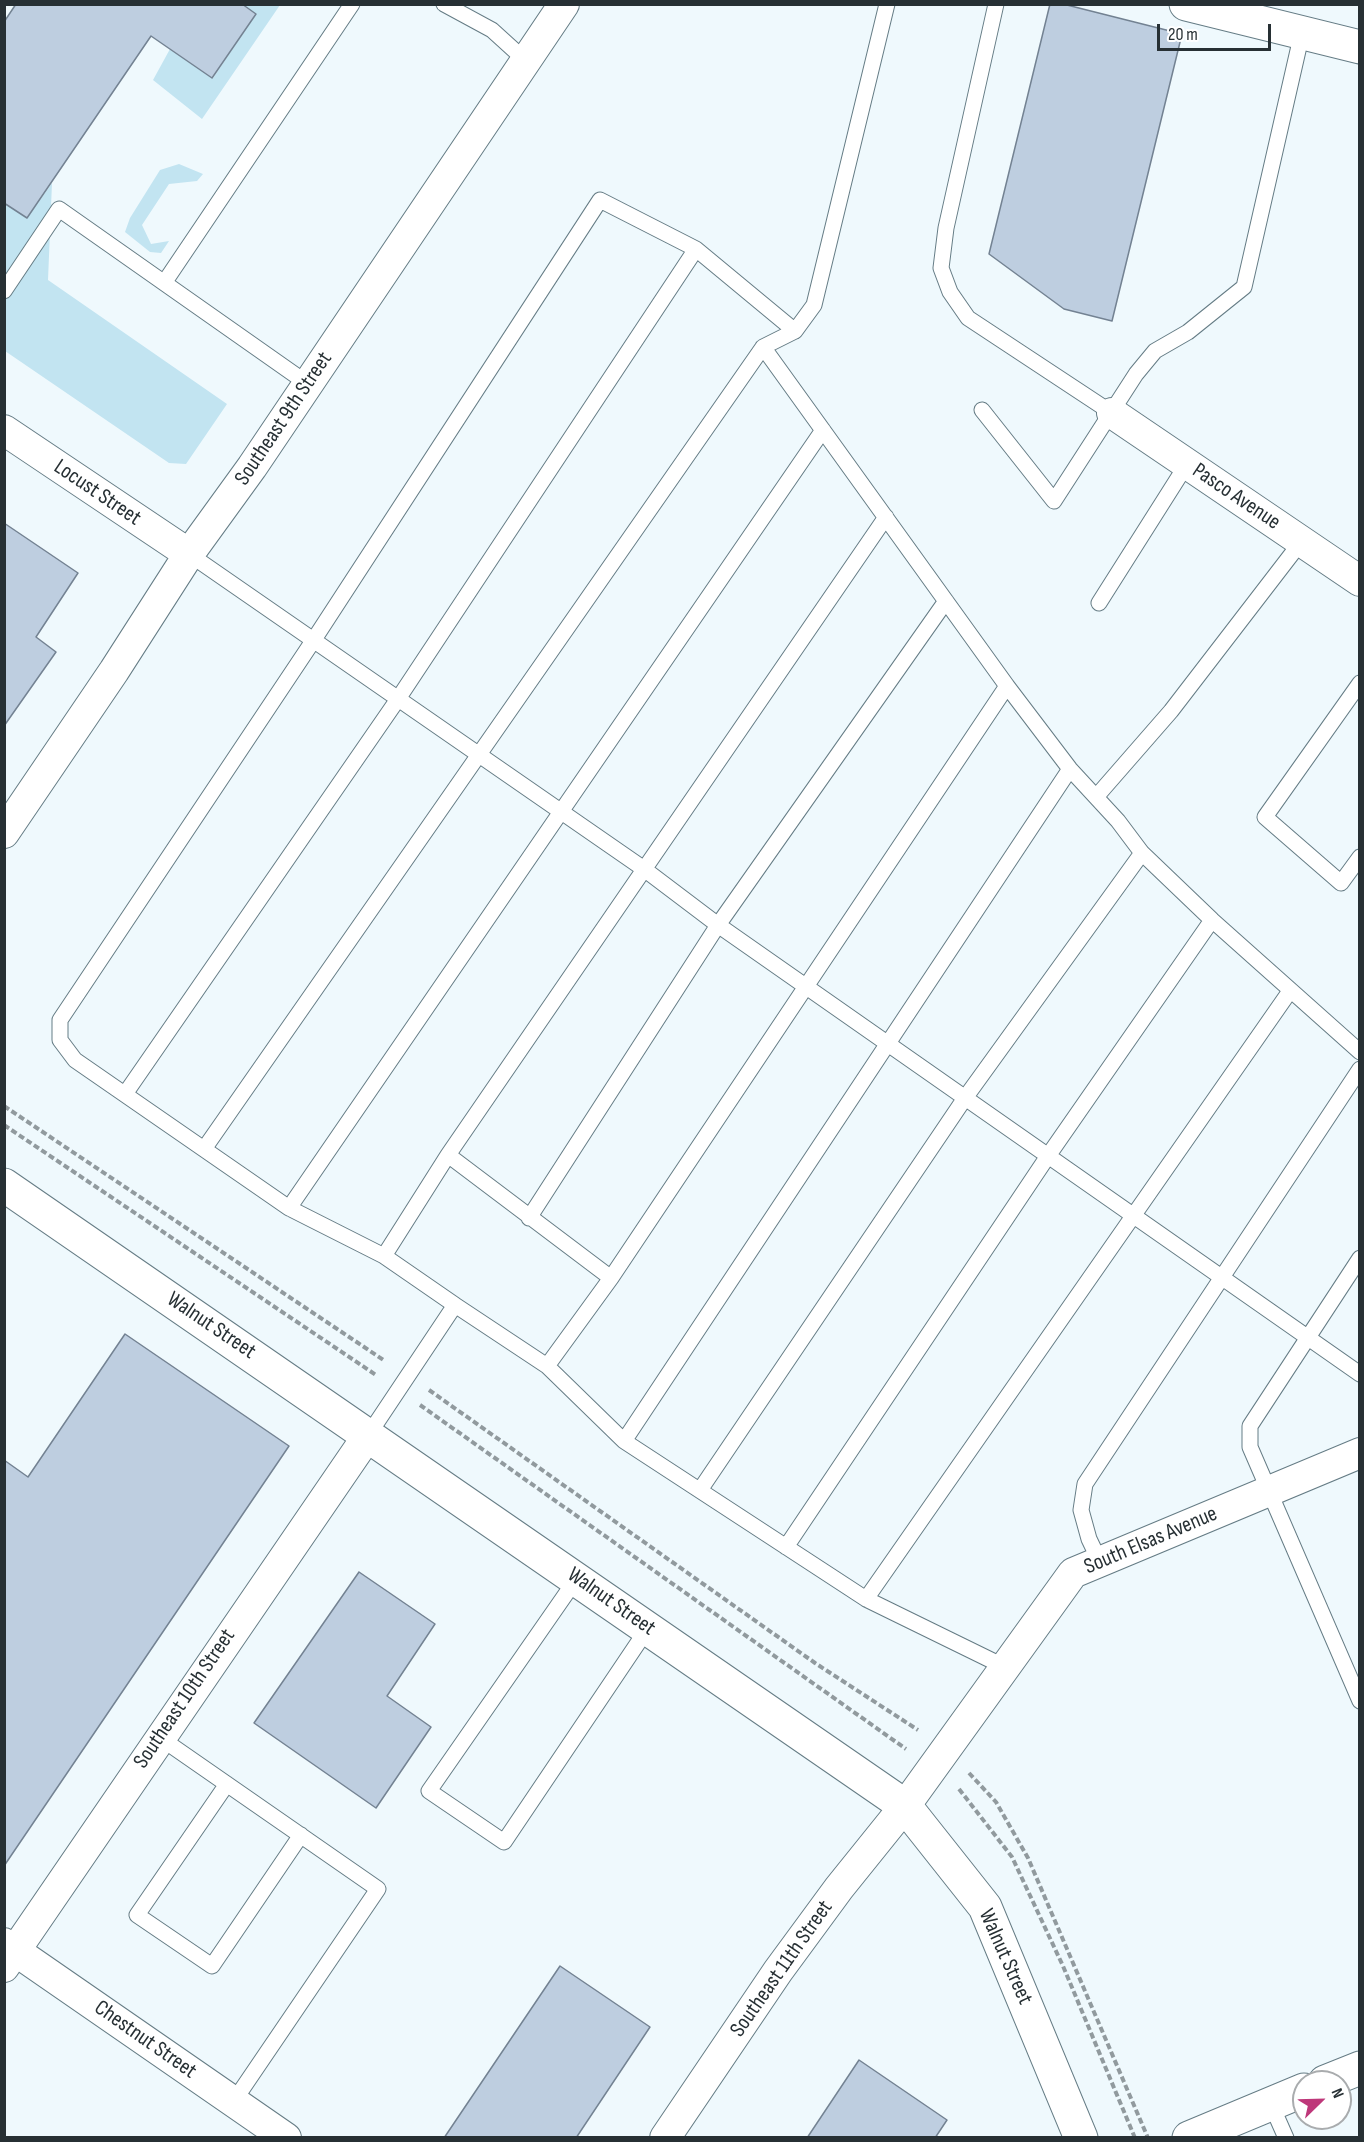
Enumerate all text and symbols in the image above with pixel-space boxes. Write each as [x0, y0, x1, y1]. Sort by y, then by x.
scale bar [1160, 12, 1274, 50]
text: 20 m [1168, 24, 1198, 45]
street label: Southeast 9th Street [230, 347, 338, 491]
street label: Locust Street [48, 454, 146, 532]
street label: Pasco Avenue [1187, 458, 1285, 536]
street label: Walnut Street [162, 1287, 260, 1365]
street label: South Elsas Avenue [1080, 1501, 1222, 1581]
street label: Walnut Street [562, 1562, 660, 1642]
street label: Southeast 10th Street [129, 1624, 241, 1774]
street label: Southeast 11th Street [725, 1896, 839, 2042]
street label: Walnut Street [972, 1905, 1038, 2009]
street label: Chestnut Street [89, 1995, 201, 2085]
north arrow [1292, 2070, 1352, 2130]
text: N [1327, 2086, 1348, 2101]

